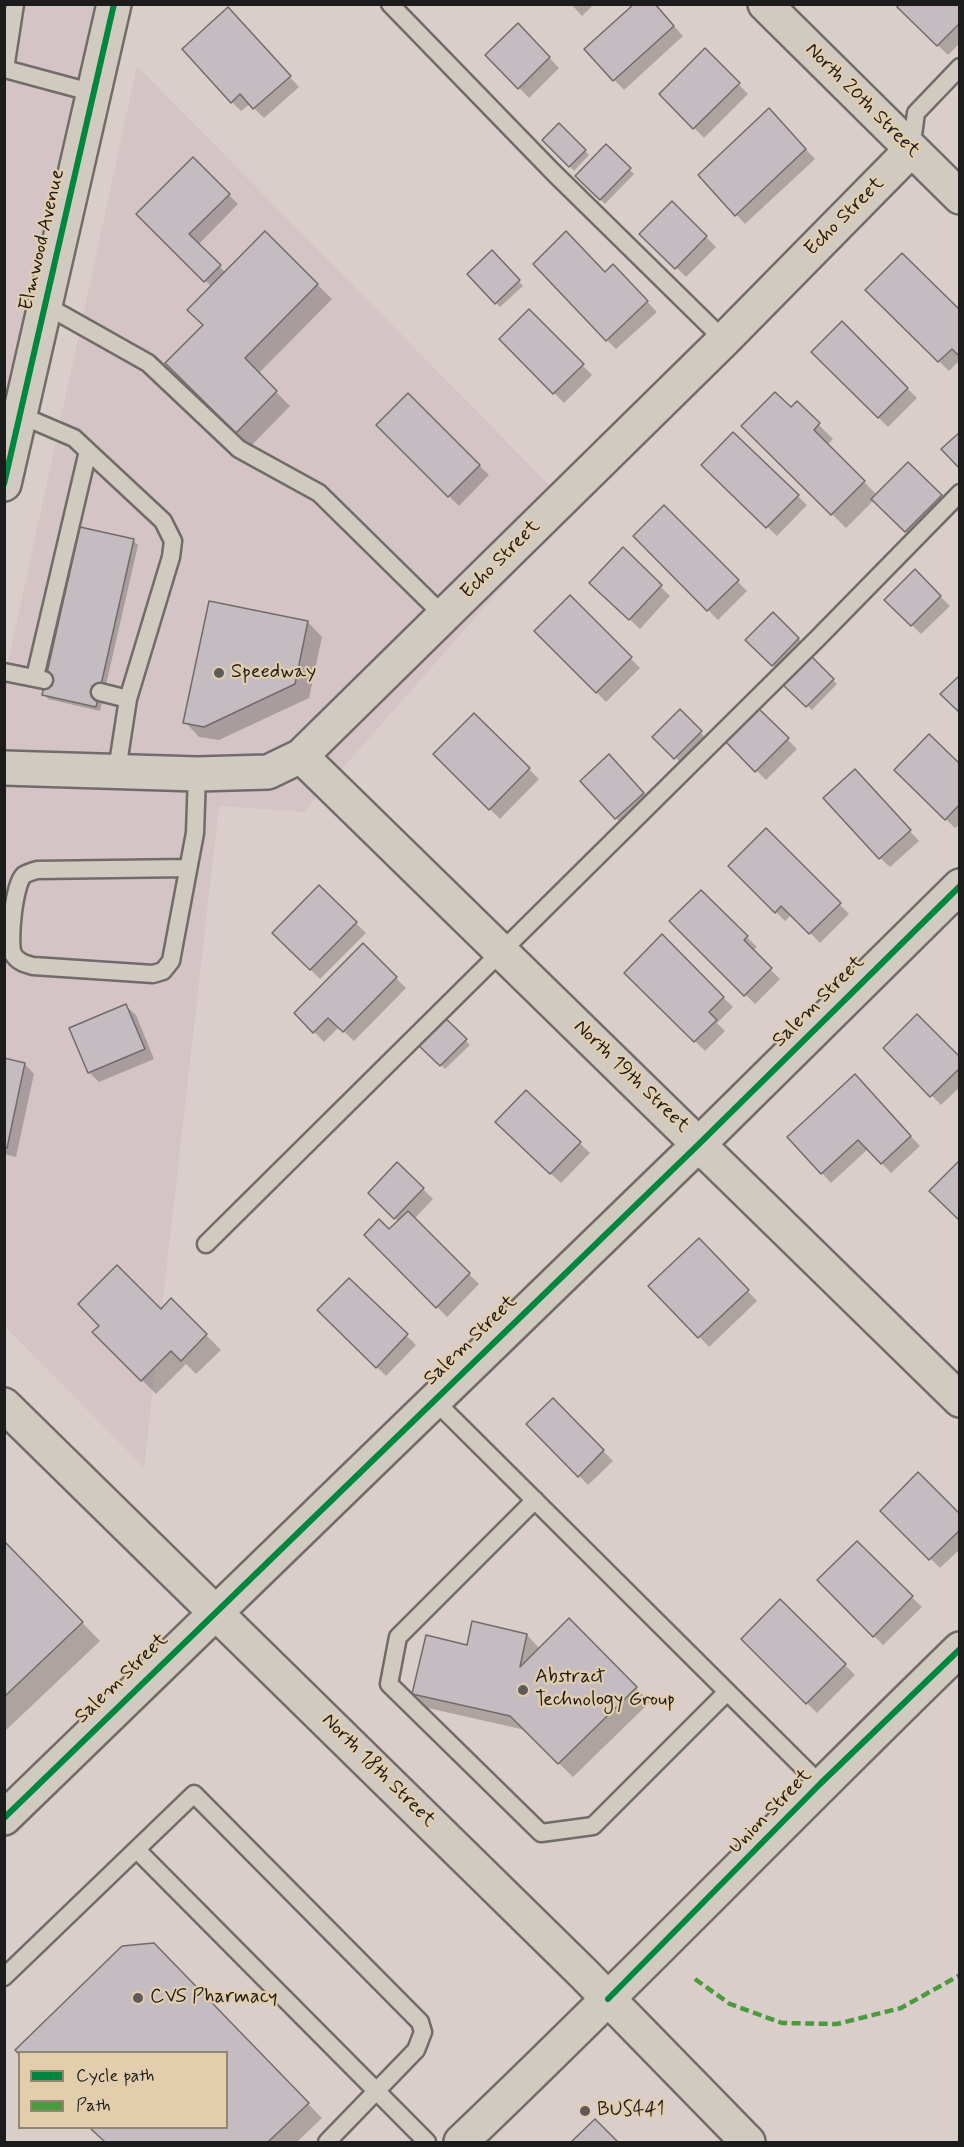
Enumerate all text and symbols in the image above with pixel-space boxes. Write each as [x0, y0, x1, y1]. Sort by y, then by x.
street label: North 20th Street [800, 39, 924, 163]
street label: Elmwood Avenue [15, 167, 71, 313]
street label: Echo Street [800, 172, 890, 262]
street label: Echo Street [456, 515, 546, 605]
place label: Speedway [231, 661, 316, 685]
marker: Speedway [212, 666, 226, 680]
street label: Salem Street [768, 951, 870, 1053]
street label: North 19th Street [568, 1016, 694, 1138]
street label: Salem Street [419, 1291, 523, 1391]
street label: Salem Street [70, 1629, 174, 1729]
place label: Abstract Technology Group [535, 1666, 675, 1713]
marker: Abstract Technology Group [516, 1683, 530, 1697]
street label: North 18th Street [316, 1709, 440, 1833]
street label: Union Street [724, 1764, 818, 1860]
place label: CVS Pharmacy [150, 1986, 278, 2010]
marker: CVS Pharmacy [131, 1991, 145, 2005]
legend [18, 2051, 228, 2129]
text: Cycle path [76, 2064, 154, 2088]
text: Path [76, 2094, 111, 2118]
place label: BUS441 [597, 2099, 664, 2123]
marker: BUS441 [578, 2104, 592, 2118]

